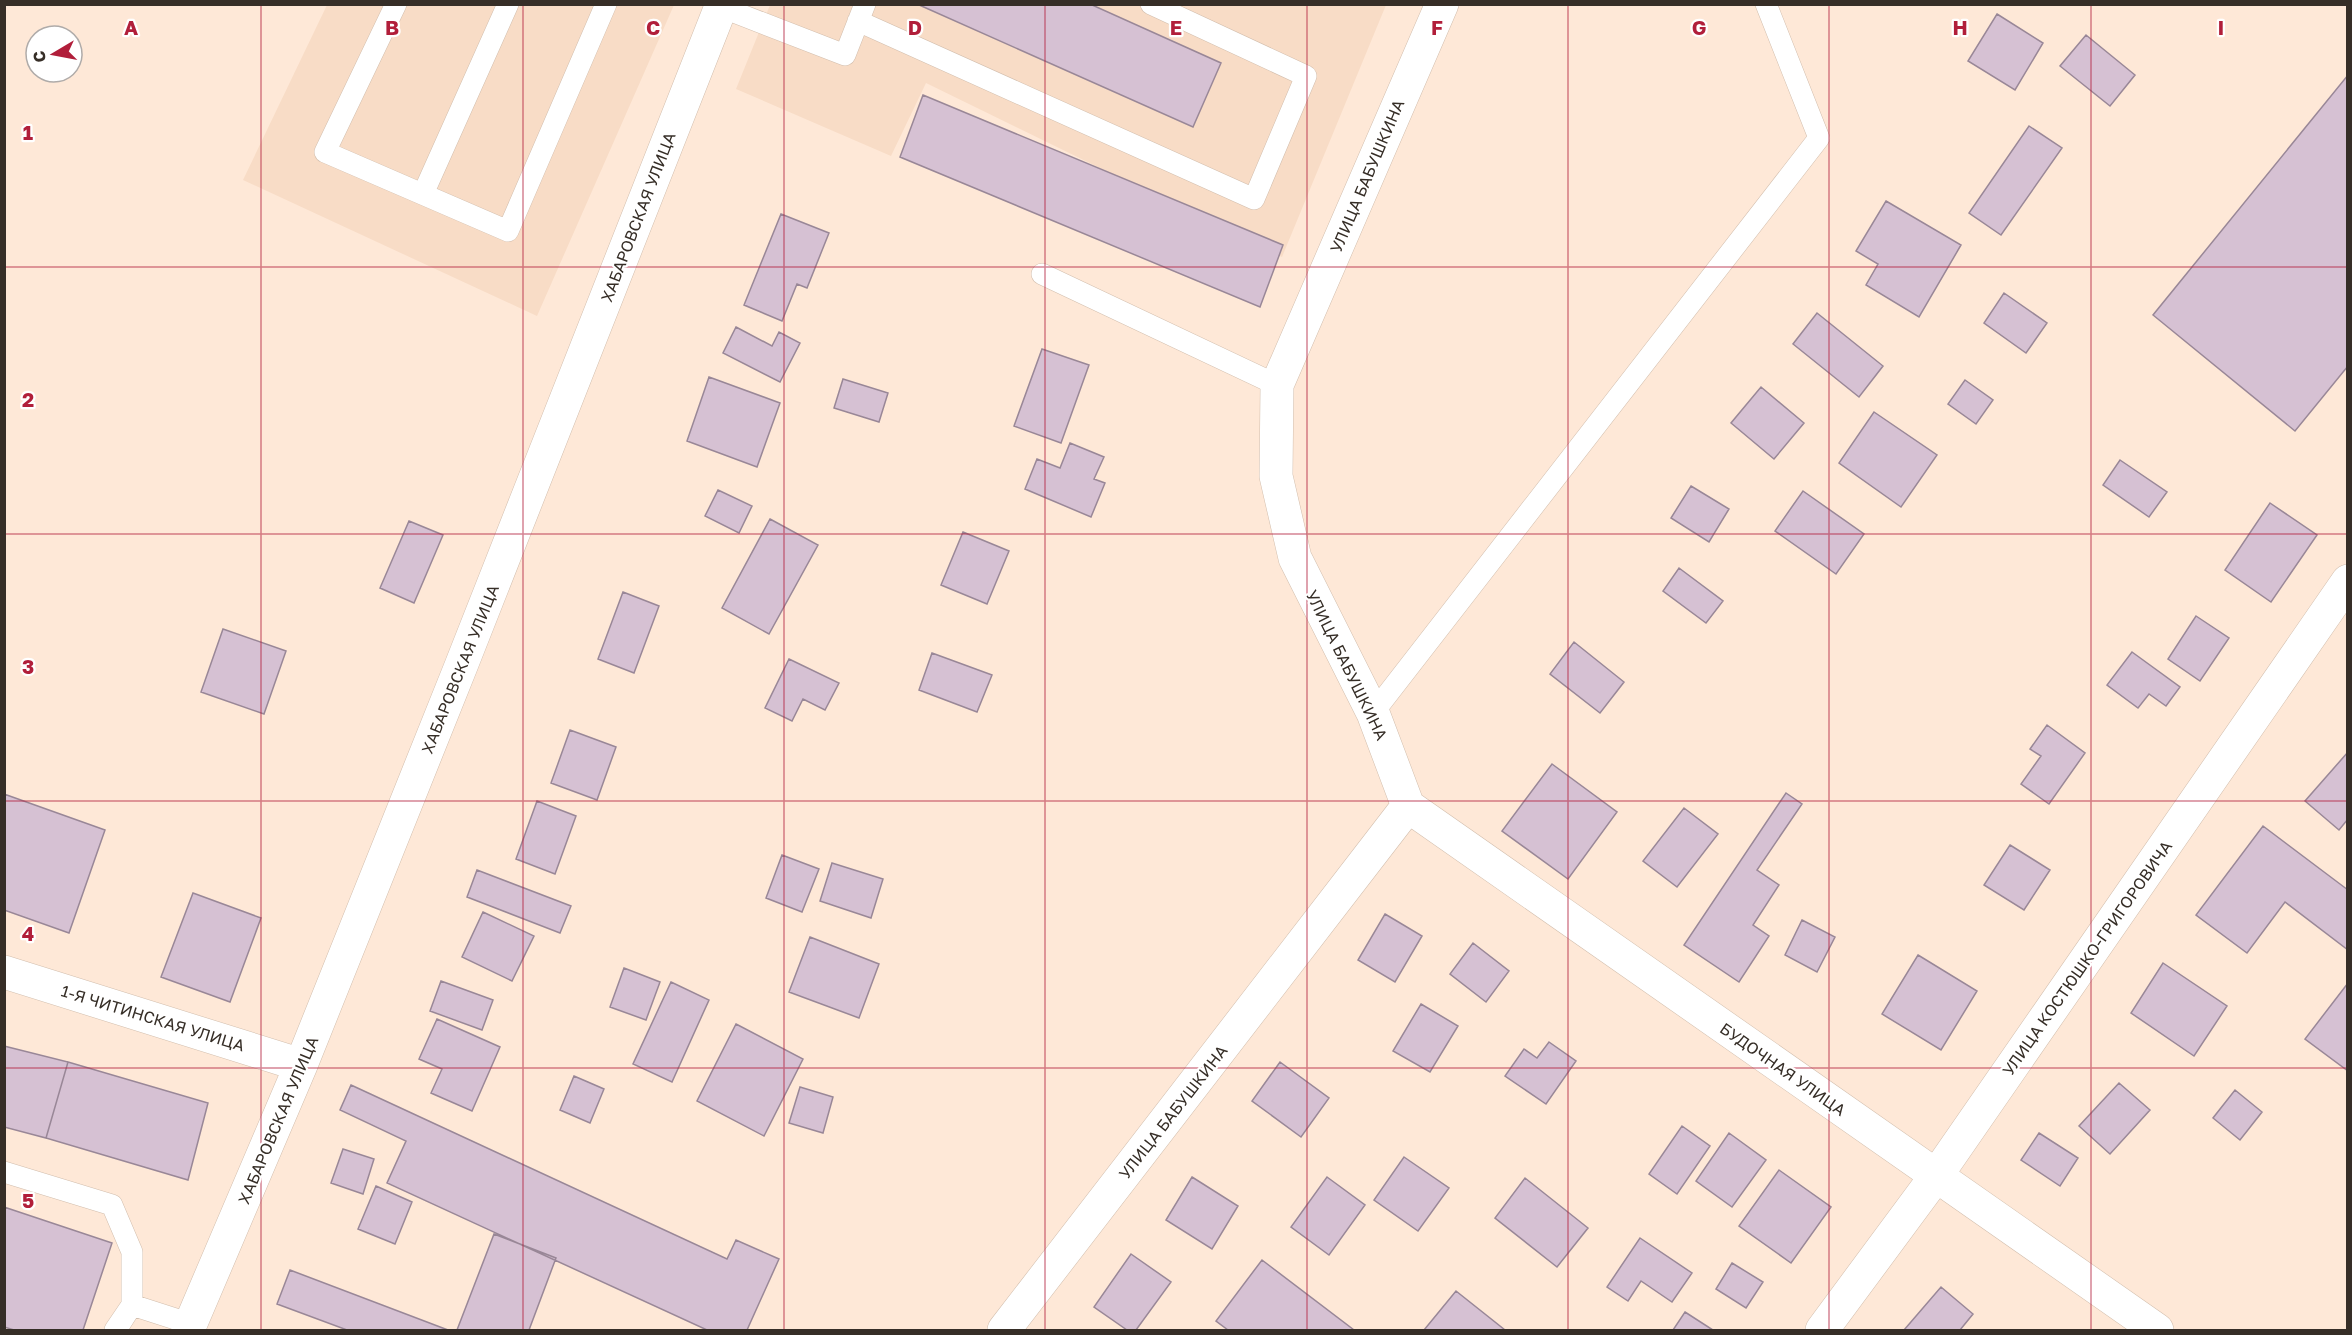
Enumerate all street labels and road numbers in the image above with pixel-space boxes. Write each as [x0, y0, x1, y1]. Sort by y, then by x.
street label: УЛИЦА БАБУШКИНА [1326, 96, 1408, 256]
street label: ХАБАРОВСКАЯ УЛИЦА [596, 129, 680, 305]
street label: ХАБАРОВСКАЯ УЛИЦА [417, 581, 503, 756]
street label: УЛИЦА БАБУШКИНА [1302, 587, 1392, 744]
street label: УЛИЦА КОСТЮШКО-ГРИГОРОВИЧА [1998, 836, 2176, 1079]
street label: 1-Я ЧИТИНСКАЯ УЛИЦА [59, 981, 247, 1056]
street label: БУДОЧНАЯ УЛИЦА [1716, 1018, 1850, 1120]
street label: ХАБАРОВСКАЯ УЛИЦА [234, 1033, 323, 1207]
street label: УЛИЦА БАБУШКИНА [1114, 1041, 1232, 1183]

